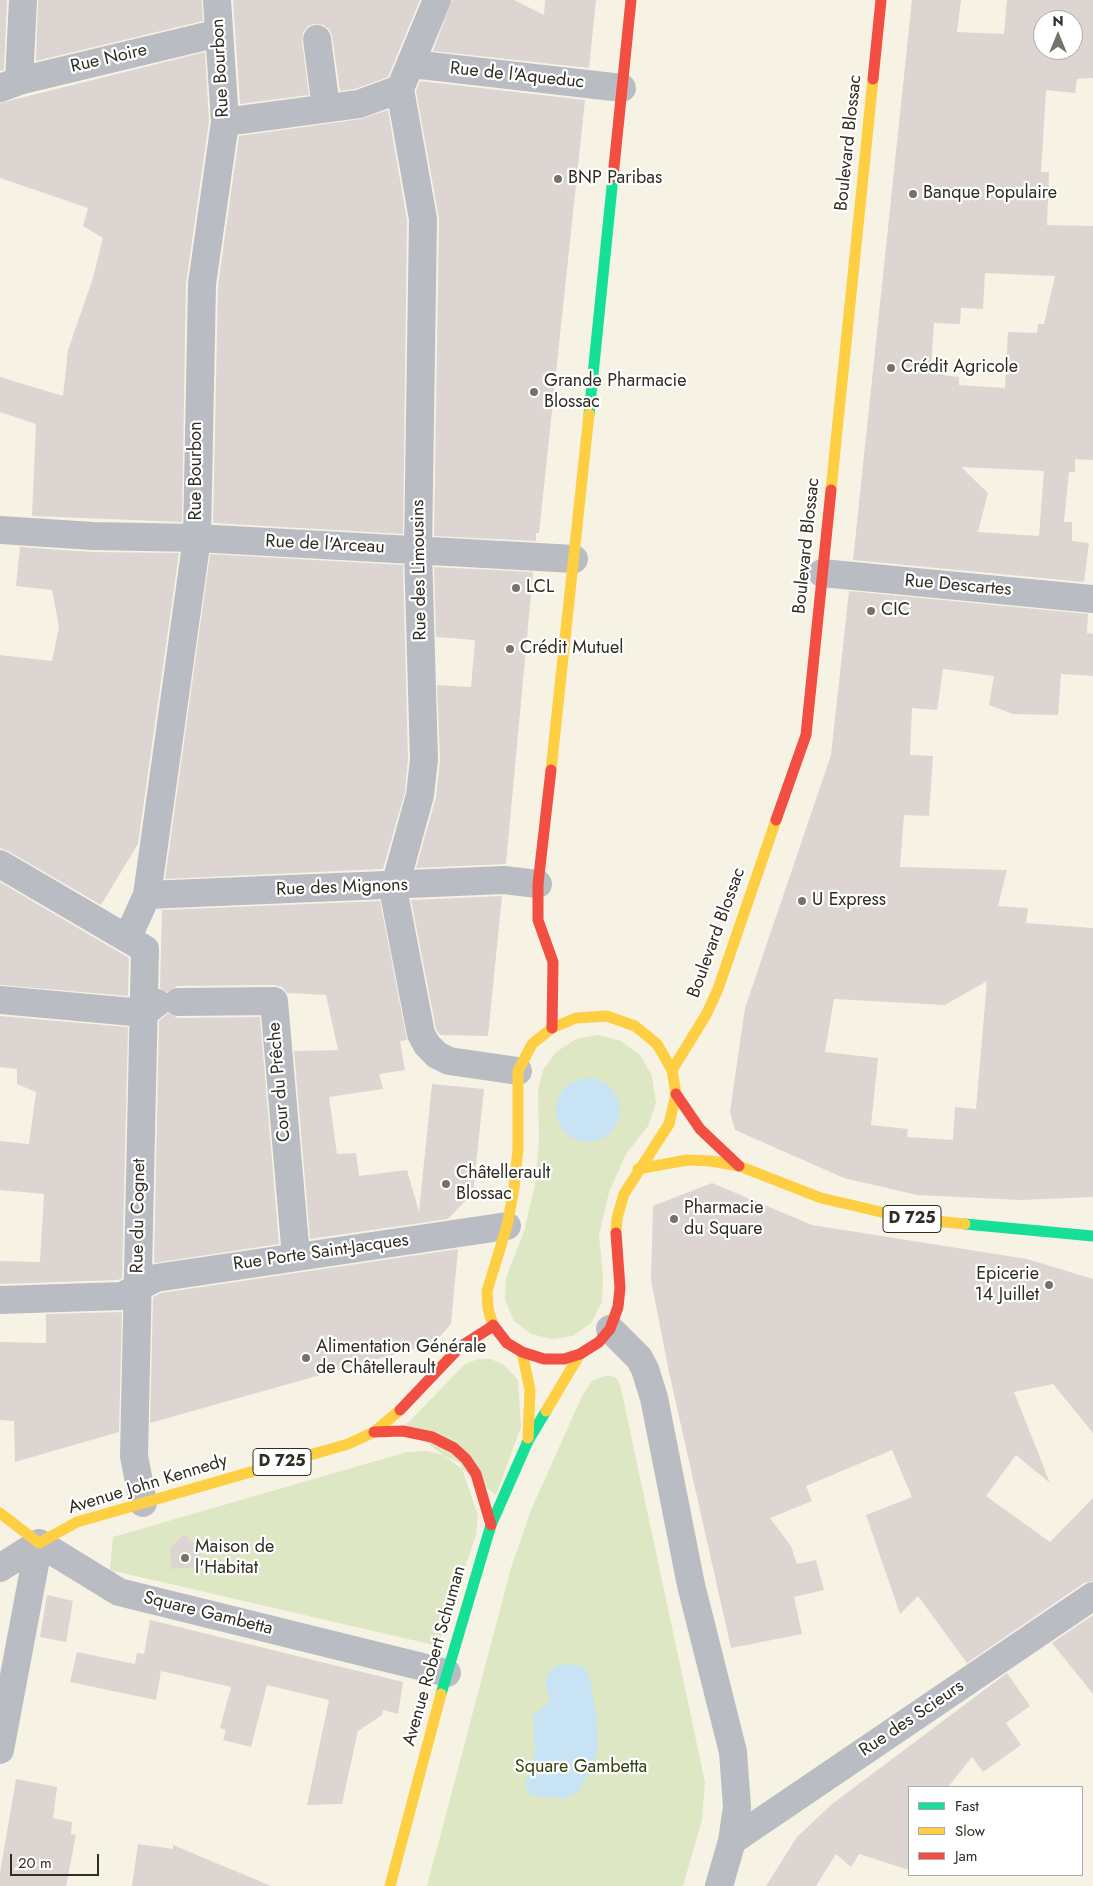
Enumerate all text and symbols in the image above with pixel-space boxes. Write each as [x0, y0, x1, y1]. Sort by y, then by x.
north arrow [1033, 10, 1083, 60]
text: N [1052, 11, 1064, 31]
street label: Rue Bourbon [208, 18, 234, 118]
street label: Rue Noire [69, 40, 149, 78]
street label: Rue de l'Aqueduc [449, 58, 585, 94]
street label: Boulevard Blossac [831, 74, 867, 212]
place label: BNP Paribas [568, 168, 662, 190]
marker: BNP Paribas [552, 173, 564, 185]
place label: Banque Populaire [923, 183, 1057, 205]
marker: Banque Populaire [907, 188, 919, 200]
place label: Crédit Agricole [901, 357, 1018, 379]
marker: Crédit Agricole [885, 362, 897, 374]
place label: Grande Pharmacie Blossac [544, 371, 687, 414]
marker: Grande Pharmacie Blossac [528, 386, 540, 398]
street label: Rue Bourbon [186, 421, 208, 521]
street label: Boulevard Blossac [789, 477, 825, 615]
street label: Rue des Limousins [408, 499, 432, 641]
street label: Rue de l'Arceau [265, 531, 385, 559]
street label: Rue Descartes [904, 571, 1012, 601]
place label: LCL [526, 577, 554, 599]
marker: LCL [510, 582, 522, 594]
place label: CIC [881, 600, 910, 622]
marker: CIC [865, 605, 877, 617]
place label: Crédit Mutuel [520, 638, 623, 660]
marker: Crédit Mutuel [504, 643, 516, 655]
street label: Boulevard Blossac [683, 865, 751, 1001]
street label: Rue des Mignons [276, 875, 408, 901]
place label: U Express [812, 890, 886, 912]
marker: U Express [796, 895, 808, 907]
street label: Cour du Prêche [264, 1021, 296, 1143]
street label: Rue du Cognet [127, 1158, 151, 1274]
place label: Châtellerault Blossac [456, 1163, 550, 1206]
marker: Châtellerault Blossac [440, 1178, 452, 1190]
place label: Pharmacie du Square [684, 1198, 763, 1240]
road number: D 725 [883, 1206, 941, 1232]
marker: Pharmacie du Square [668, 1213, 680, 1225]
street label: Rue Porte Saint-Jacques [232, 1230, 410, 1276]
place label: Epicerie 14 Juillet [975, 1264, 1039, 1306]
marker: Epicerie 14 Juillet [1043, 1279, 1055, 1291]
place label: Alimentation Générale de Châtellerault [316, 1337, 486, 1380]
marker: Alimentation Générale de Châtellerault [300, 1352, 312, 1364]
road number: D 725 [253, 1448, 311, 1475]
street label: Avenue John Kennedy [66, 1451, 230, 1519]
place label: Maison de l'Habitat [195, 1537, 274, 1580]
marker: Maison de l'Habitat [179, 1552, 191, 1564]
street label: Avenue Robert Schuman [399, 1563, 471, 1749]
street label: Square Gambetta [141, 1588, 275, 1640]
street label: Rue des Scieurs [856, 1676, 968, 1762]
park label: Square Gambetta [515, 1757, 647, 1779]
legend [908, 1786, 1083, 1876]
text: Fast [955, 1795, 979, 1817]
text: Slow [955, 1820, 985, 1842]
scale bar [12, 1844, 101, 1876]
text: Jam [955, 1845, 978, 1867]
text: 20 m [18, 1852, 52, 1874]

